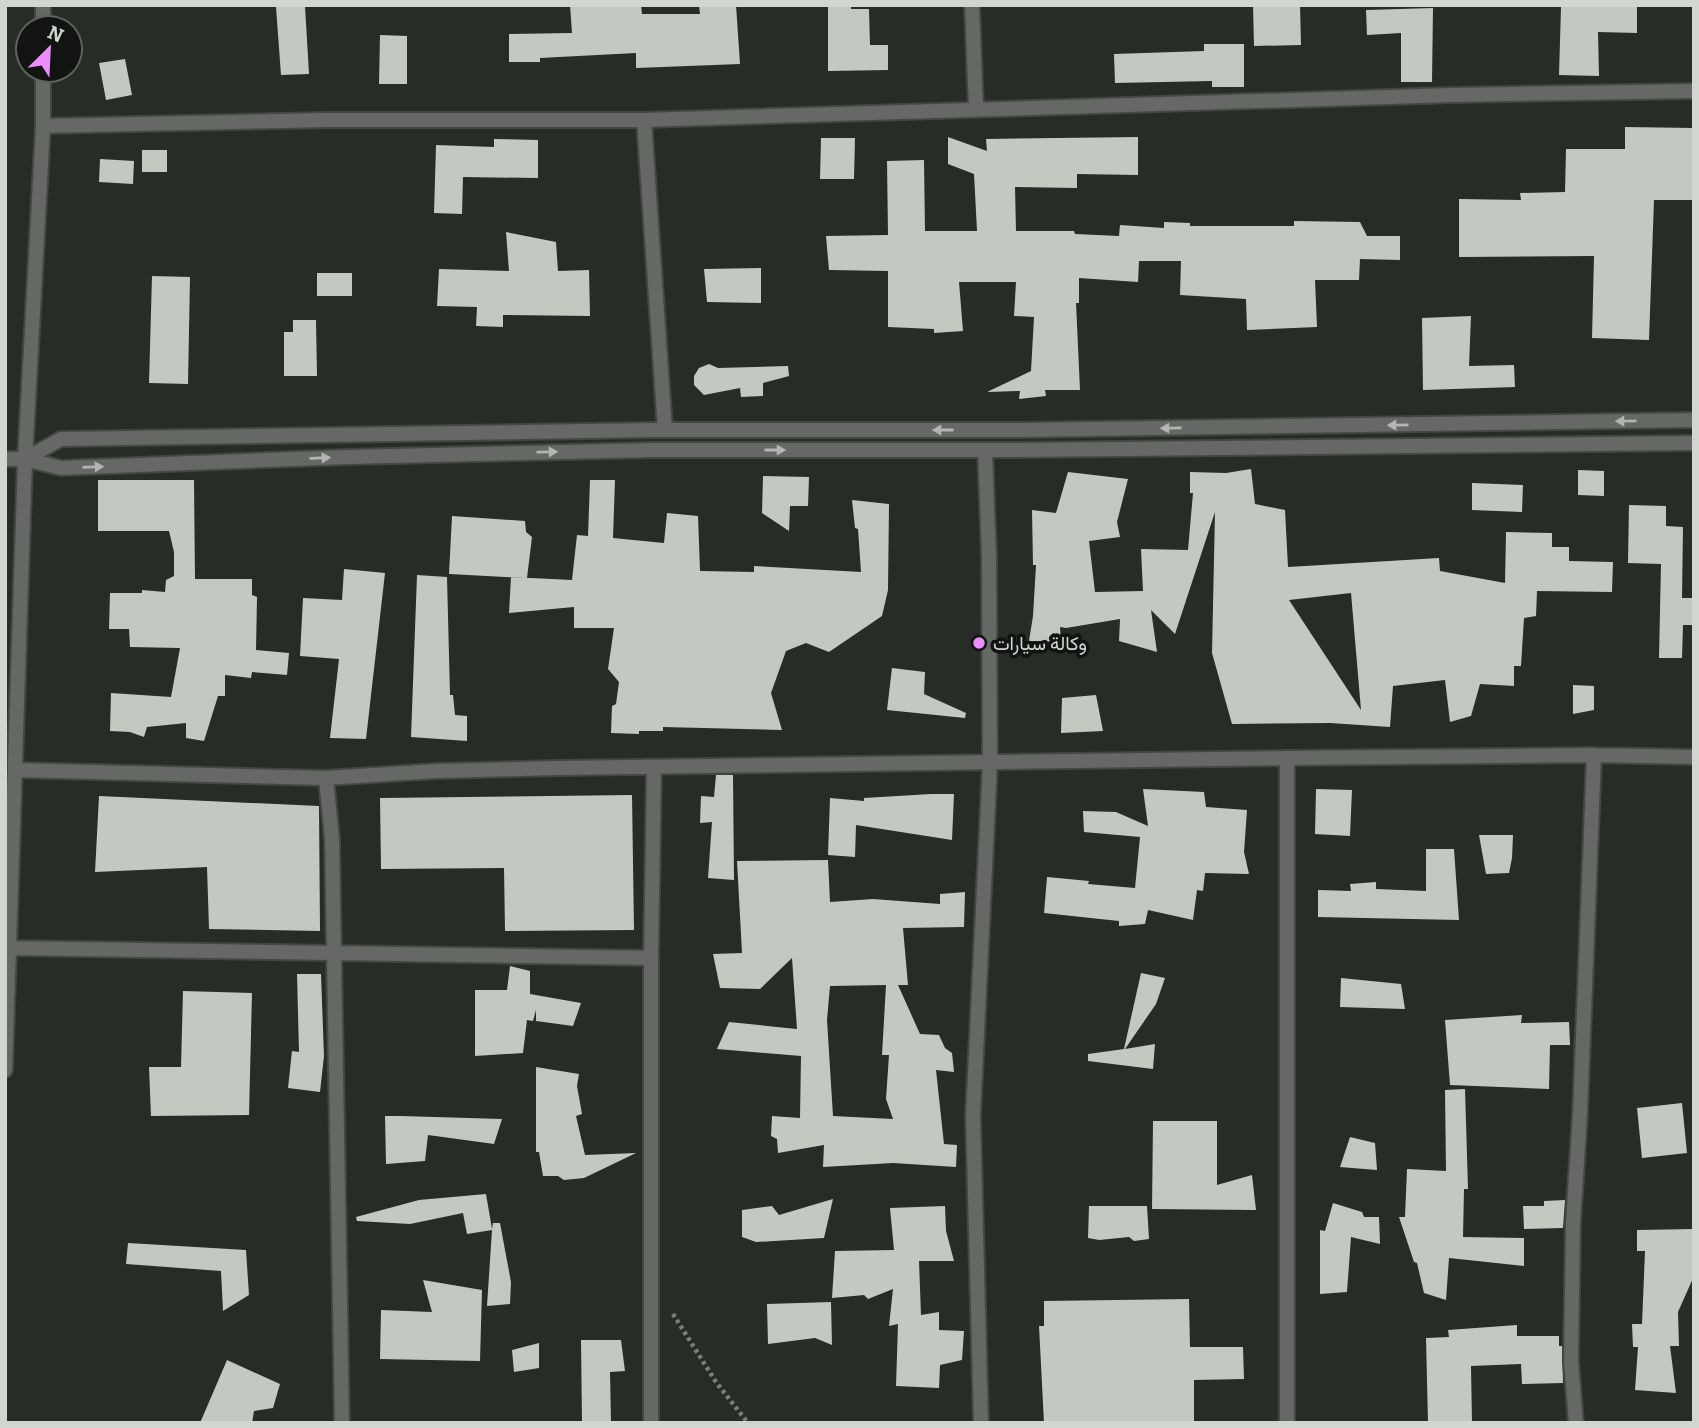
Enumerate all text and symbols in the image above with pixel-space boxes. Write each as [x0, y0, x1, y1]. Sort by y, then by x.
north arrow [14, 14, 84, 84]
text: N [44, 20, 67, 48]
one-way arrow [1614, 415, 1636, 427]
one-way arrow [1387, 419, 1409, 430]
one-way arrow [1159, 422, 1181, 434]
one-way arrow [932, 424, 954, 436]
one-way arrow [764, 444, 786, 456]
one-way arrow [537, 447, 559, 458]
one-way arrow [309, 453, 331, 464]
one-way arrow [82, 461, 104, 472]
place label: وكالة سيارات [993, 632, 1087, 655]
marker: وكالة سيارات [971, 635, 987, 651]

